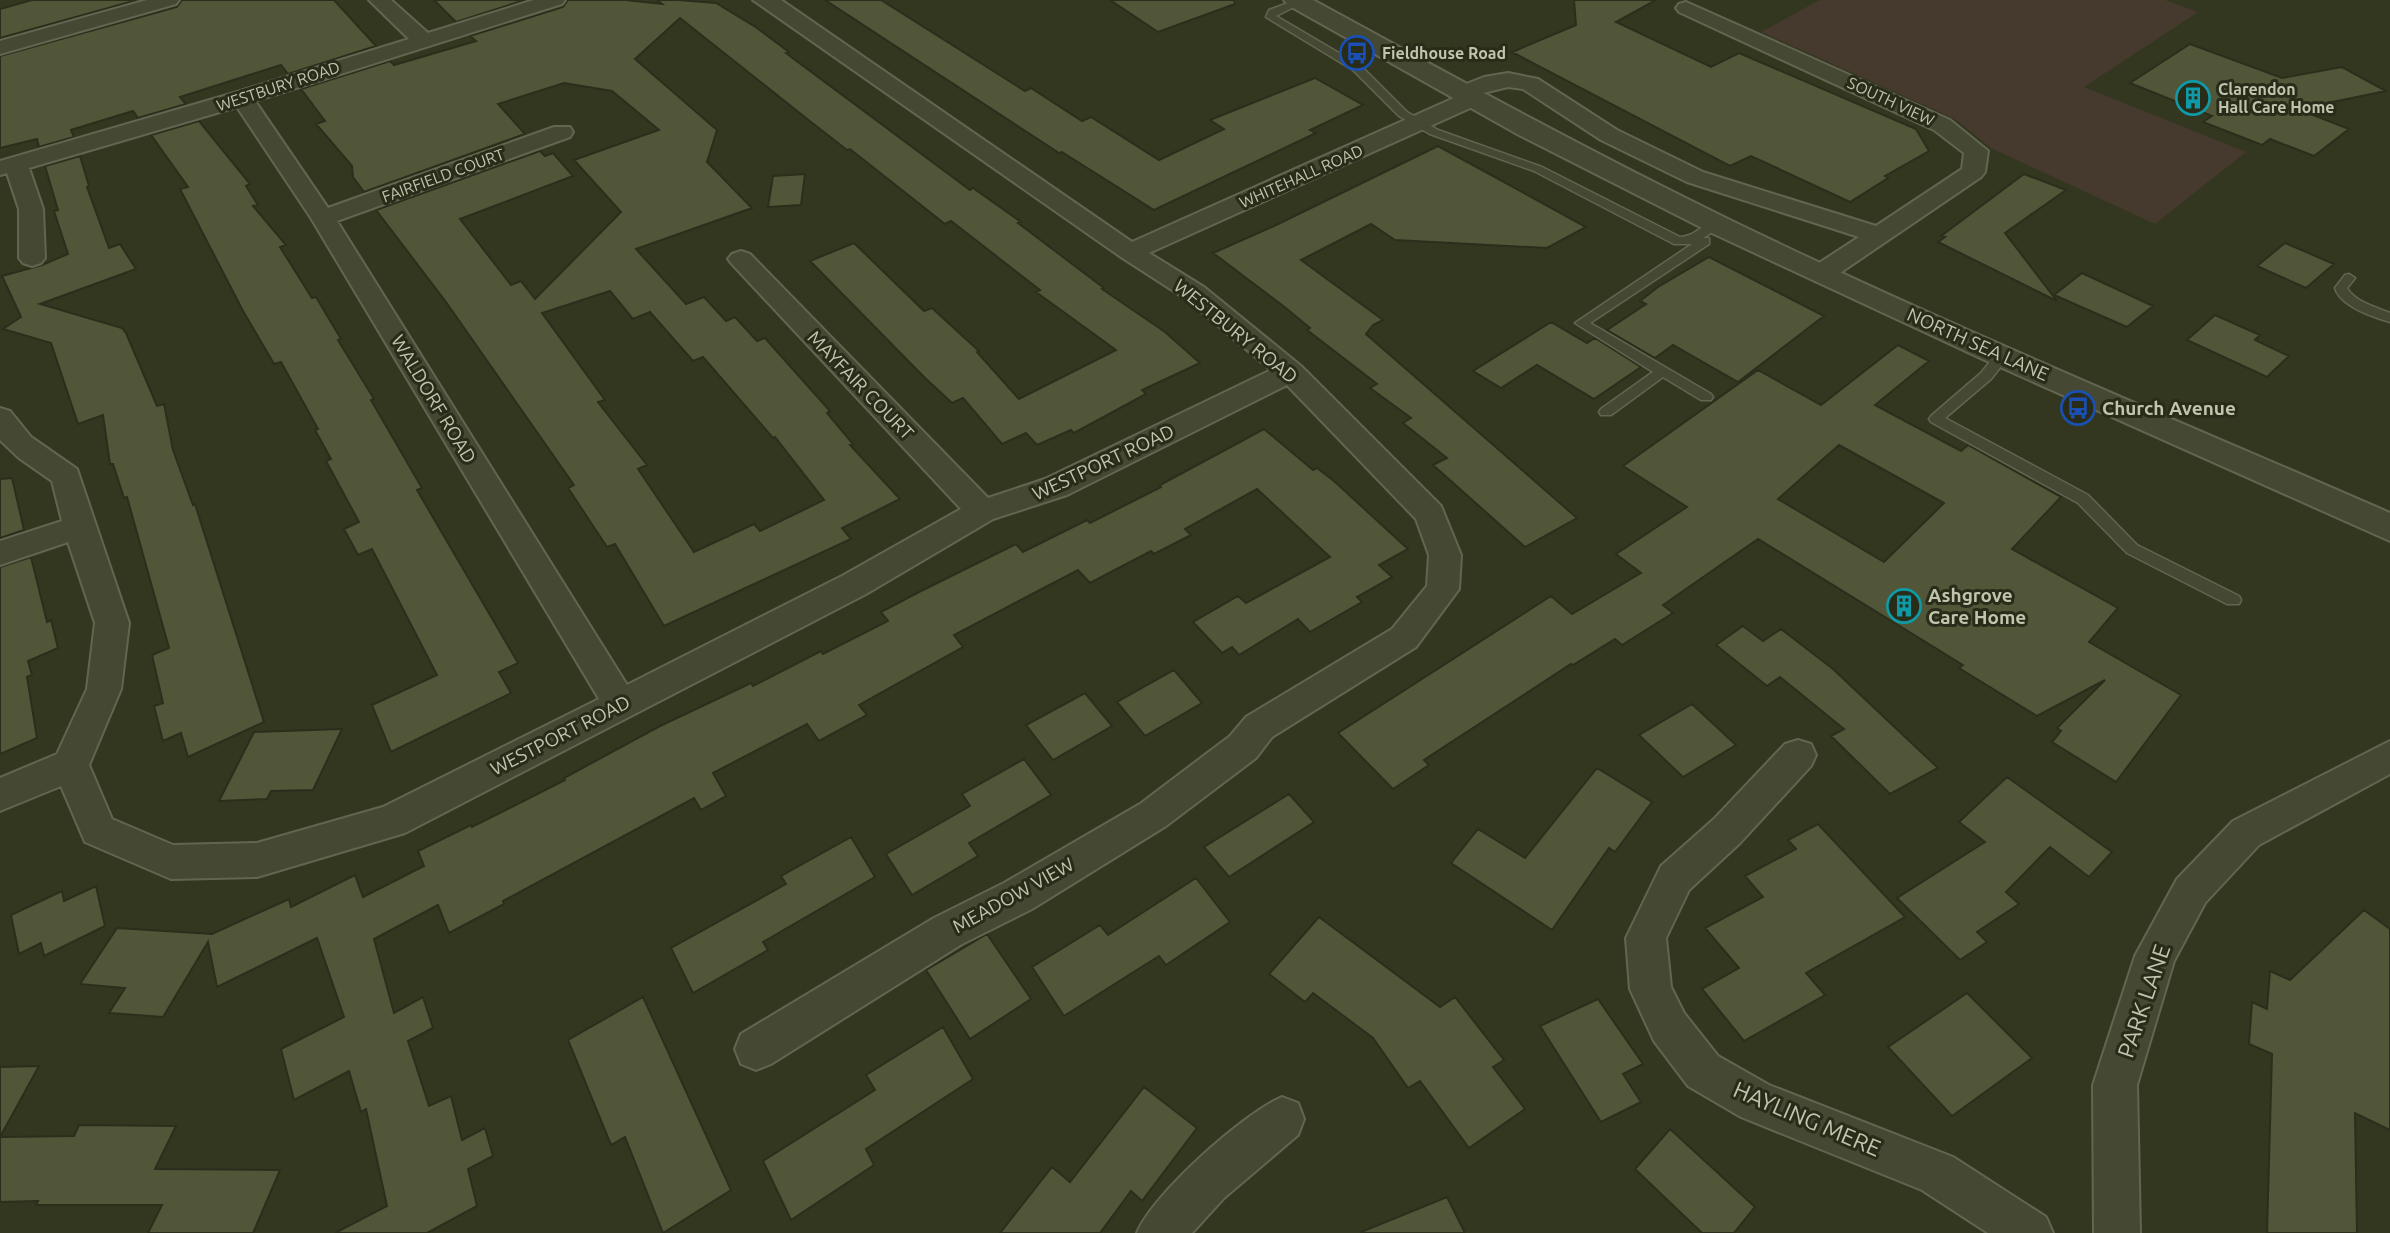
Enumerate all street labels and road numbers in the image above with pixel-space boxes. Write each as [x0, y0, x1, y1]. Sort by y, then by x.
street label: WESTBURY ROAD [214, 58, 342, 114]
street label: SOUTH VIEW [1845, 73, 1937, 129]
street label: WHITEHALL ROAD [1236, 141, 1366, 211]
street label: FAIRFIELD COURT [379, 144, 507, 205]
street label: WESTBURY ROAD [1170, 274, 1302, 388]
street label: NORTH SEA LANE [1904, 303, 2052, 385]
street label: MAYFAIR COURT [803, 326, 919, 444]
street label: WALDORF ROAD [387, 331, 481, 467]
street label: WESTPORT ROAD [1029, 420, 1177, 504]
street label: WESTPORT ROAD [487, 690, 633, 780]
street label: MEADOW VIEW [949, 853, 1077, 937]
street label: PARK LANE [2112, 941, 2175, 1061]
street label: HAYLING MERE [1730, 1076, 1884, 1161]

